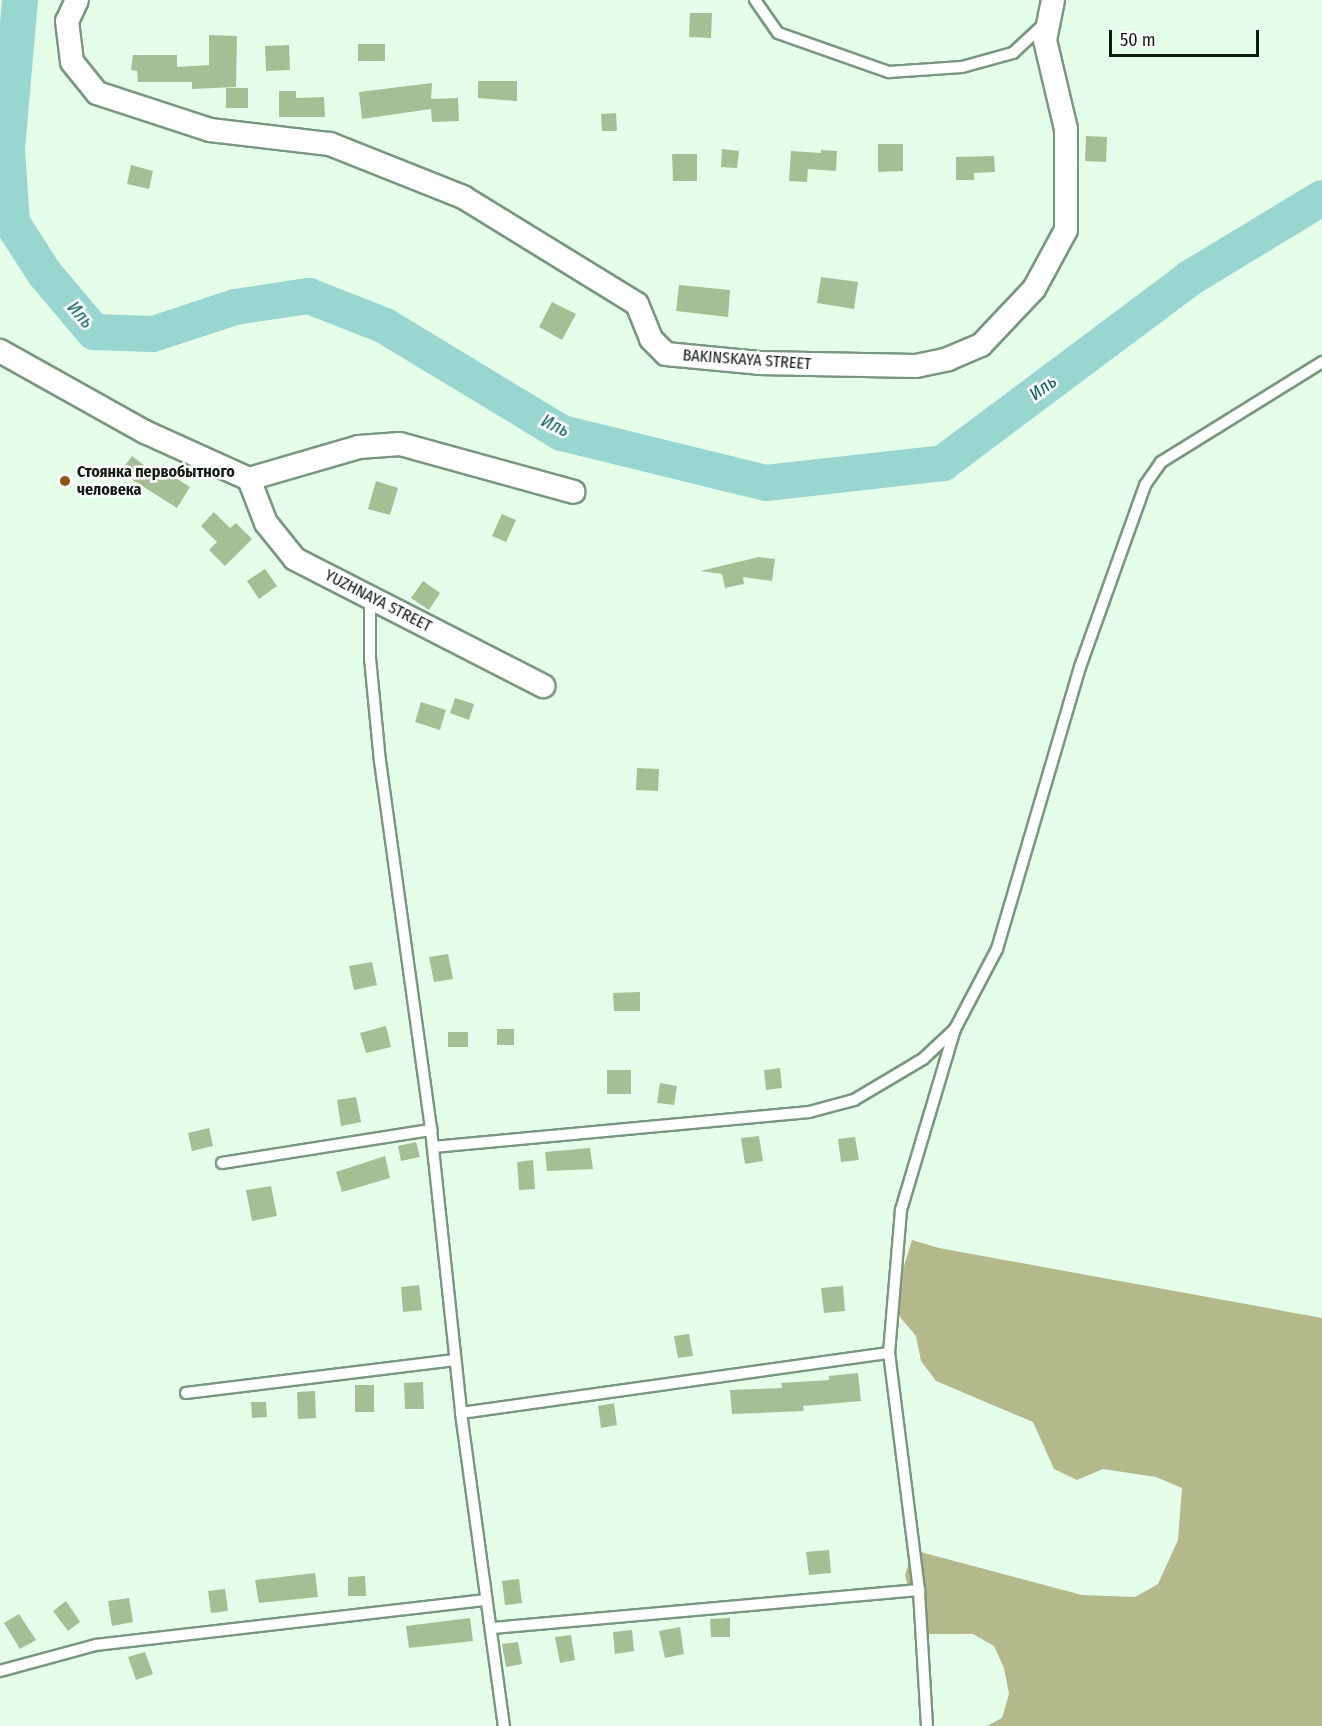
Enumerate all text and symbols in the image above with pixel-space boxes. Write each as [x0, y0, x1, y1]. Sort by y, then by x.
scale bar [1112, 18, 1262, 56]
text: 50 m [1120, 29, 1156, 51]
water label: Иль [63, 297, 97, 333]
street label: BAKINSKAYA STREET [682, 346, 812, 374]
water label: Иль [1025, 371, 1061, 405]
water label: Иль [537, 410, 573, 442]
place label: Стоянка первобытного человека [77, 462, 235, 500]
marker: Стоянка первобытного человека [58, 474, 72, 488]
street label: YUZHNAYA STREET [321, 566, 435, 636]

